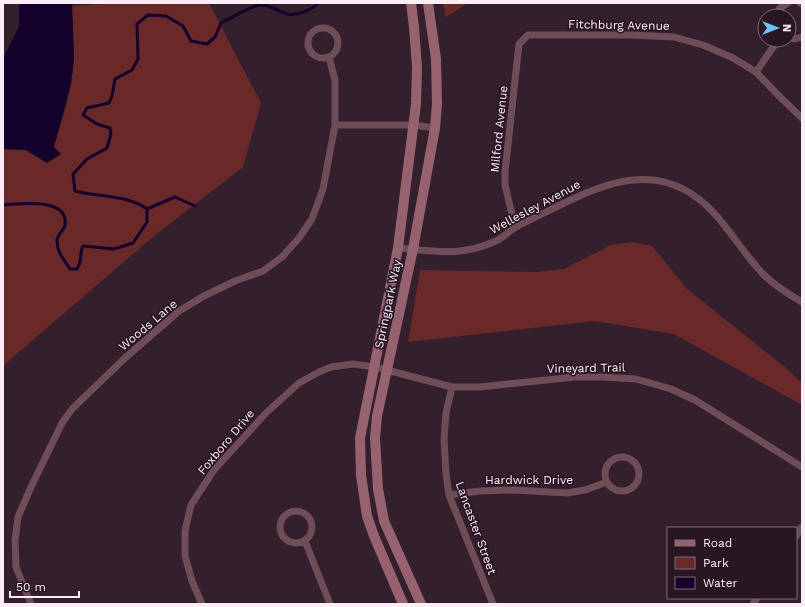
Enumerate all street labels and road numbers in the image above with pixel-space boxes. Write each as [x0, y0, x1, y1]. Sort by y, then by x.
street label: Fitchburg Avenue [568, 17, 670, 33]
street label: Milford Avenue [487, 85, 511, 173]
street label: Wellesley Avenue [487, 177, 583, 237]
street label: Springpark Way [372, 258, 404, 350]
street label: Woods Lane [116, 297, 180, 353]
street label: Vineyard Trail [547, 360, 626, 376]
street label: Foxboro Drive [195, 407, 257, 477]
street label: Hardwick Drive [485, 473, 573, 487]
street label: Lancaster Street [453, 480, 499, 576]

